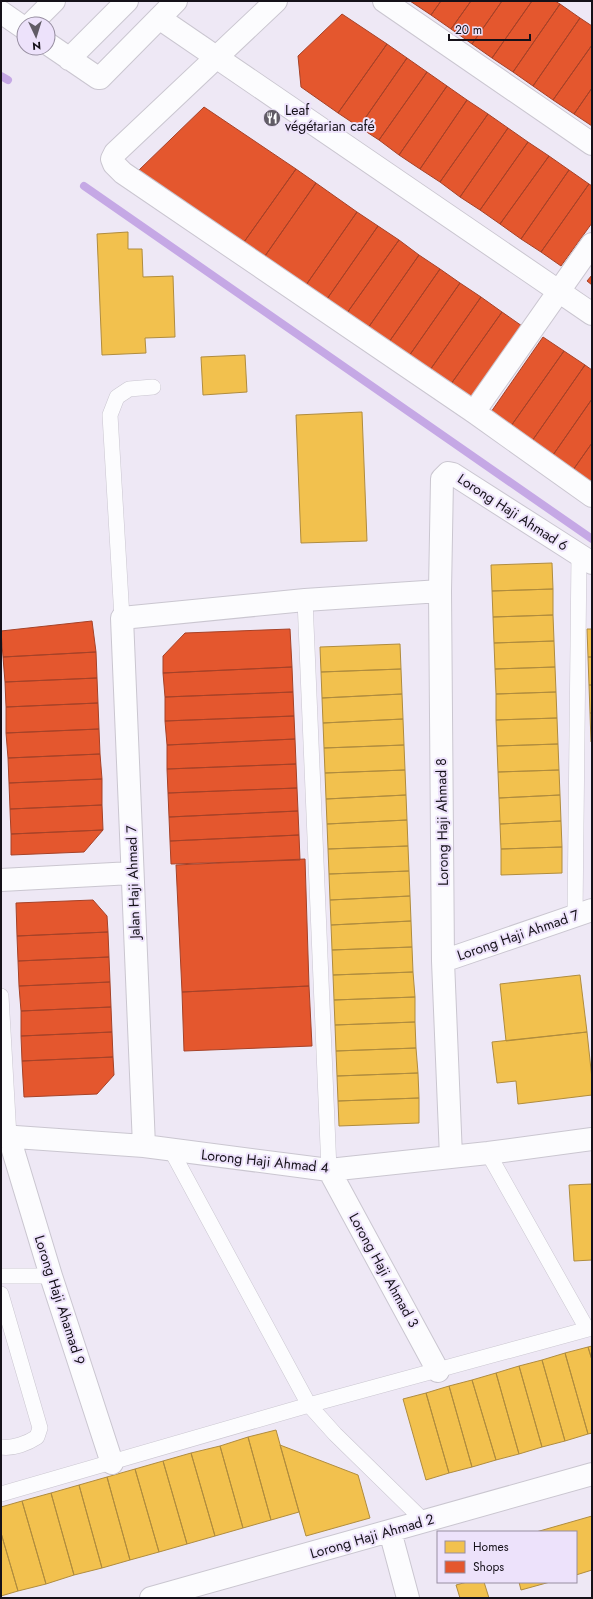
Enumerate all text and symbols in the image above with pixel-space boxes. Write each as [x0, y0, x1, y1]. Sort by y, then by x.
north arrow [16, 16, 56, 56]
scale bar [449, 16, 530, 42]
text: 20 m [455, 21, 482, 39]
text: N [32, 38, 42, 54]
place label: Leaf végétarian café [285, 100, 375, 136]
restaurant icon: Leaf végétarian café [262, 108, 282, 128]
street label: Lorong Haji Ahmad 6 [454, 469, 572, 555]
street label: Lorong Haji Ahmad 8 [431, 758, 453, 886]
street label: Jalan Haji Ahmad 7 [121, 824, 145, 941]
street label: Lorong Haji Ahmad 7 [454, 905, 582, 965]
street label: Lorong Haji Ahmad 4 [200, 1144, 330, 1178]
street label: Lorong Haji Ahmad 3 [344, 1209, 424, 1331]
street label: Lorong Haji Ahamad 9 [30, 1233, 90, 1367]
street label: Lorong Haji Ahmad 2 [308, 1509, 436, 1563]
legend [437, 1531, 577, 1583]
text: Homes [473, 1538, 509, 1556]
text: Shops [473, 1558, 504, 1576]

